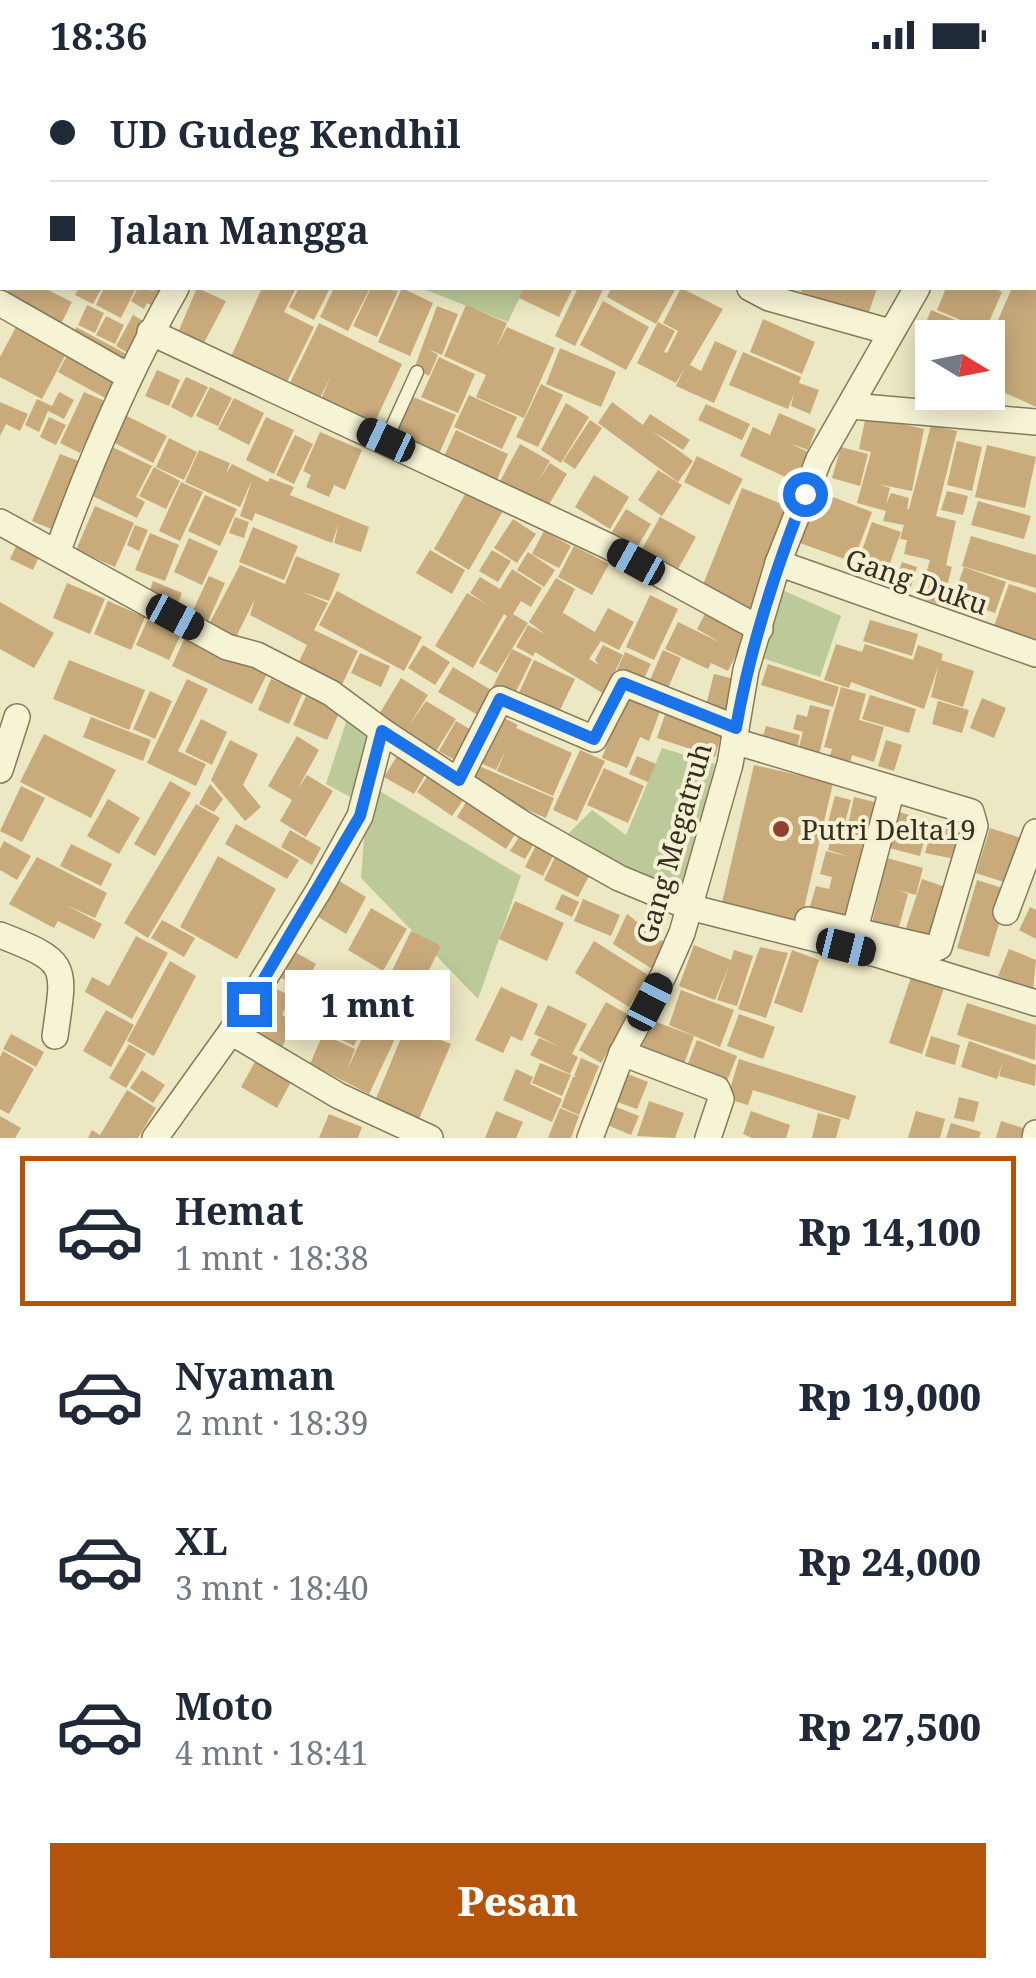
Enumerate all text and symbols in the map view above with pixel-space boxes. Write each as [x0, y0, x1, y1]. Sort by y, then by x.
text: 18:36 [50, 9, 147, 61]
text: UD Gudeg Kendhil [110, 107, 461, 159]
text: Jalan Mangga [110, 203, 369, 255]
north arrow [915, 320, 1005, 410]
map controls [915, 320, 1005, 410]
car [352, 414, 420, 466]
route start [783, 472, 828, 517]
car [602, 534, 670, 590]
street label: Gang Duku [841, 539, 994, 623]
car [141, 590, 209, 644]
street label: Gang Megatruh [626, 738, 720, 948]
place label: Putri Delta19 [801, 810, 976, 848]
marker: Putri Delta19 [770, 818, 792, 840]
car [813, 925, 879, 969]
car [623, 968, 677, 1036]
callout: 1 mnt [284, 969, 449, 1039]
route end [227, 982, 272, 1027]
text: 1 mnt [321, 983, 414, 1026]
text: Hemat [175, 1184, 304, 1236]
icon: car [55, 1186, 145, 1276]
text: Rp 14,100 [799, 1205, 981, 1257]
text: 1 mnt · 18:38 [175, 1236, 369, 1279]
text: Nyaman [175, 1349, 335, 1401]
icon: car [55, 1351, 145, 1441]
text: Rp 19,000 [799, 1370, 981, 1422]
text: 2 mnt · 18:39 [175, 1401, 369, 1444]
text: XL [175, 1514, 228, 1566]
icon: car [55, 1516, 145, 1606]
text: Rp 24,000 [799, 1535, 981, 1587]
text: 3 mnt · 18:40 [175, 1566, 369, 1609]
text: Moto [175, 1679, 273, 1731]
icon: car [55, 1681, 145, 1771]
text: Rp 27,500 [799, 1700, 981, 1752]
text: 4 mnt · 18:41 [175, 1731, 369, 1774]
button: Pesan [50, 1843, 986, 1958]

